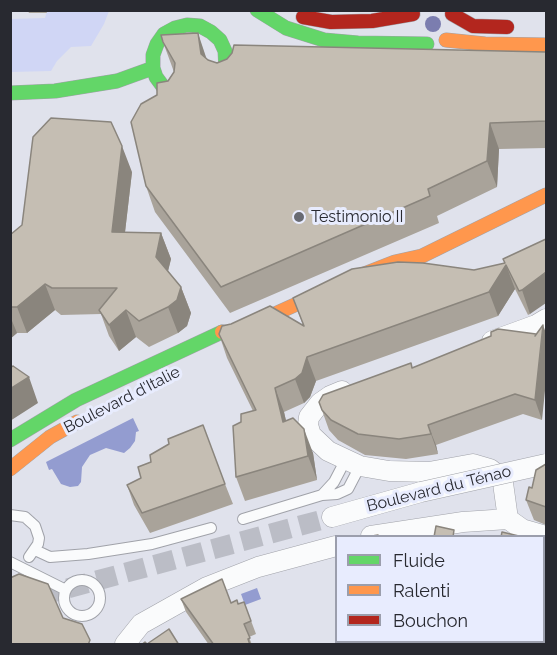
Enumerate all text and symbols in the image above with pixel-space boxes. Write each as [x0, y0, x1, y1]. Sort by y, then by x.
place label: Testimonio II [311, 207, 404, 227]
marker: Testimonio II [292, 210, 306, 224]
street label: Boulevard d'Italie [61, 362, 183, 438]
street label: Boulevard du Ténao [365, 462, 513, 516]
legend [335, 535, 545, 643]
text: Fluide [393, 550, 445, 571]
text: Ralenti [393, 580, 450, 601]
text: Bouchon [393, 610, 468, 631]

